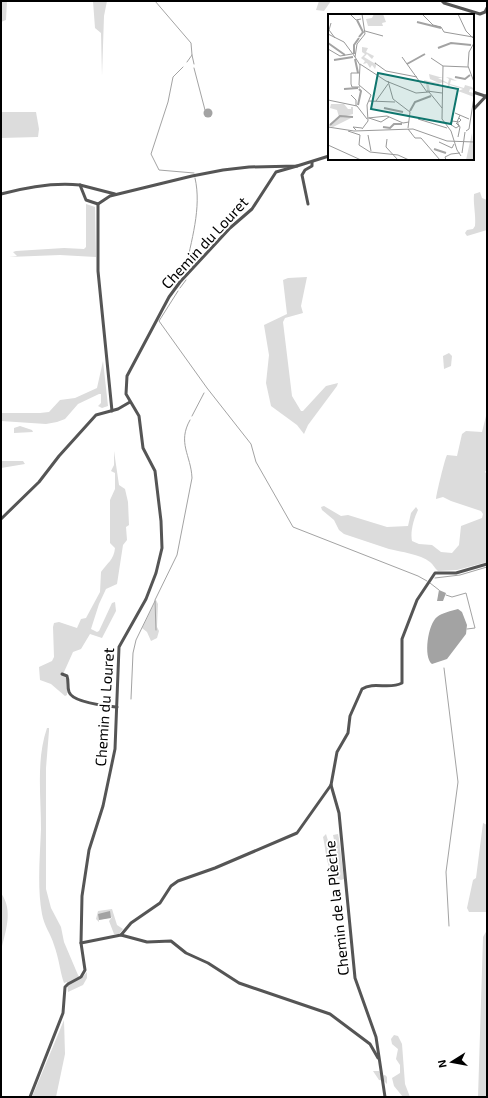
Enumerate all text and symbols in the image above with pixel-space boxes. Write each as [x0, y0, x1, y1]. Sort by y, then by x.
inset map [328, 14, 474, 160]
street label: Chemin du Louret [157, 192, 252, 292]
street label: Chemin du Louret [91, 647, 117, 767]
street label: Chemin de la Plèche [320, 840, 352, 977]
north arrow [432, 1042, 472, 1082]
text: N [435, 1059, 449, 1069]

